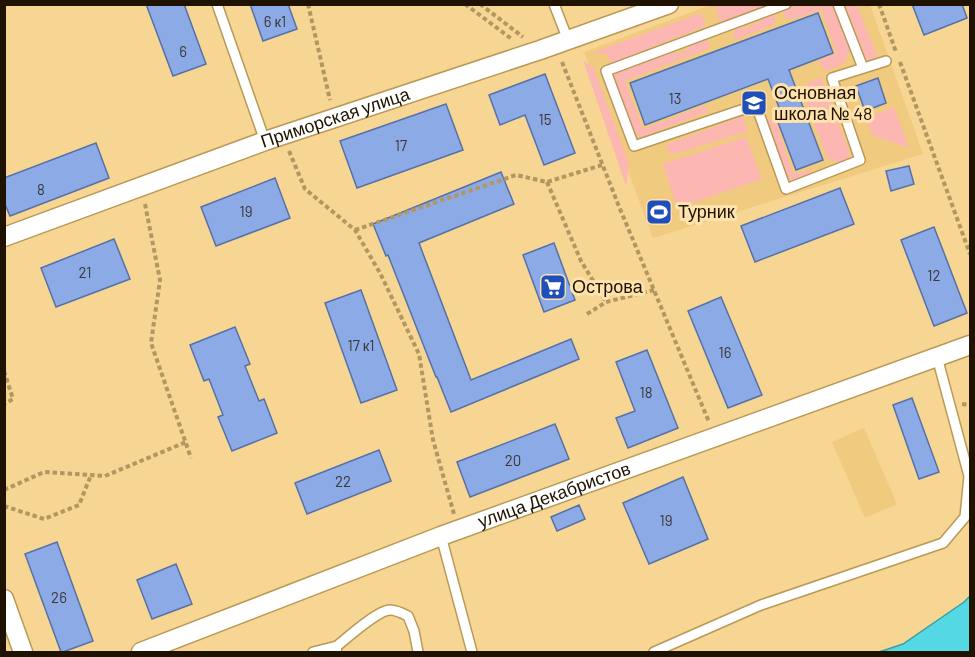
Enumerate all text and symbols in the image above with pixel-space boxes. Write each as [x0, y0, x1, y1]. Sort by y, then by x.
house number: 6 к1 [264, 12, 286, 30]
house number: 6 [179, 42, 187, 60]
place label: Основная школа № 48 [774, 81, 872, 124]
street label: Приморская улица [258, 82, 413, 152]
school or university icon: Основная школа № 48 [739, 88, 769, 118]
house number: 13 [669, 89, 681, 107]
house number: 15 [539, 110, 551, 128]
house number: 17 [395, 136, 407, 154]
house number: 8 [37, 180, 45, 198]
sports icon: Турник [644, 197, 674, 227]
place label: Турник [678, 200, 735, 222]
house number: 19 [239, 202, 253, 220]
house number: 21 [78, 263, 92, 281]
house number: 12 [927, 266, 941, 284]
supermarket icon: Острова [538, 272, 568, 302]
place label: Острова [572, 275, 644, 297]
house number: 17 к1 [347, 336, 375, 354]
house number: 16 [719, 343, 731, 361]
house number: 18 [639, 383, 653, 401]
house number: 20 [505, 451, 521, 469]
street label: улица Декабристов [475, 457, 633, 532]
house number: 22 [335, 472, 351, 490]
house number: 19 [659, 511, 673, 529]
house number: 26 [51, 588, 67, 606]

